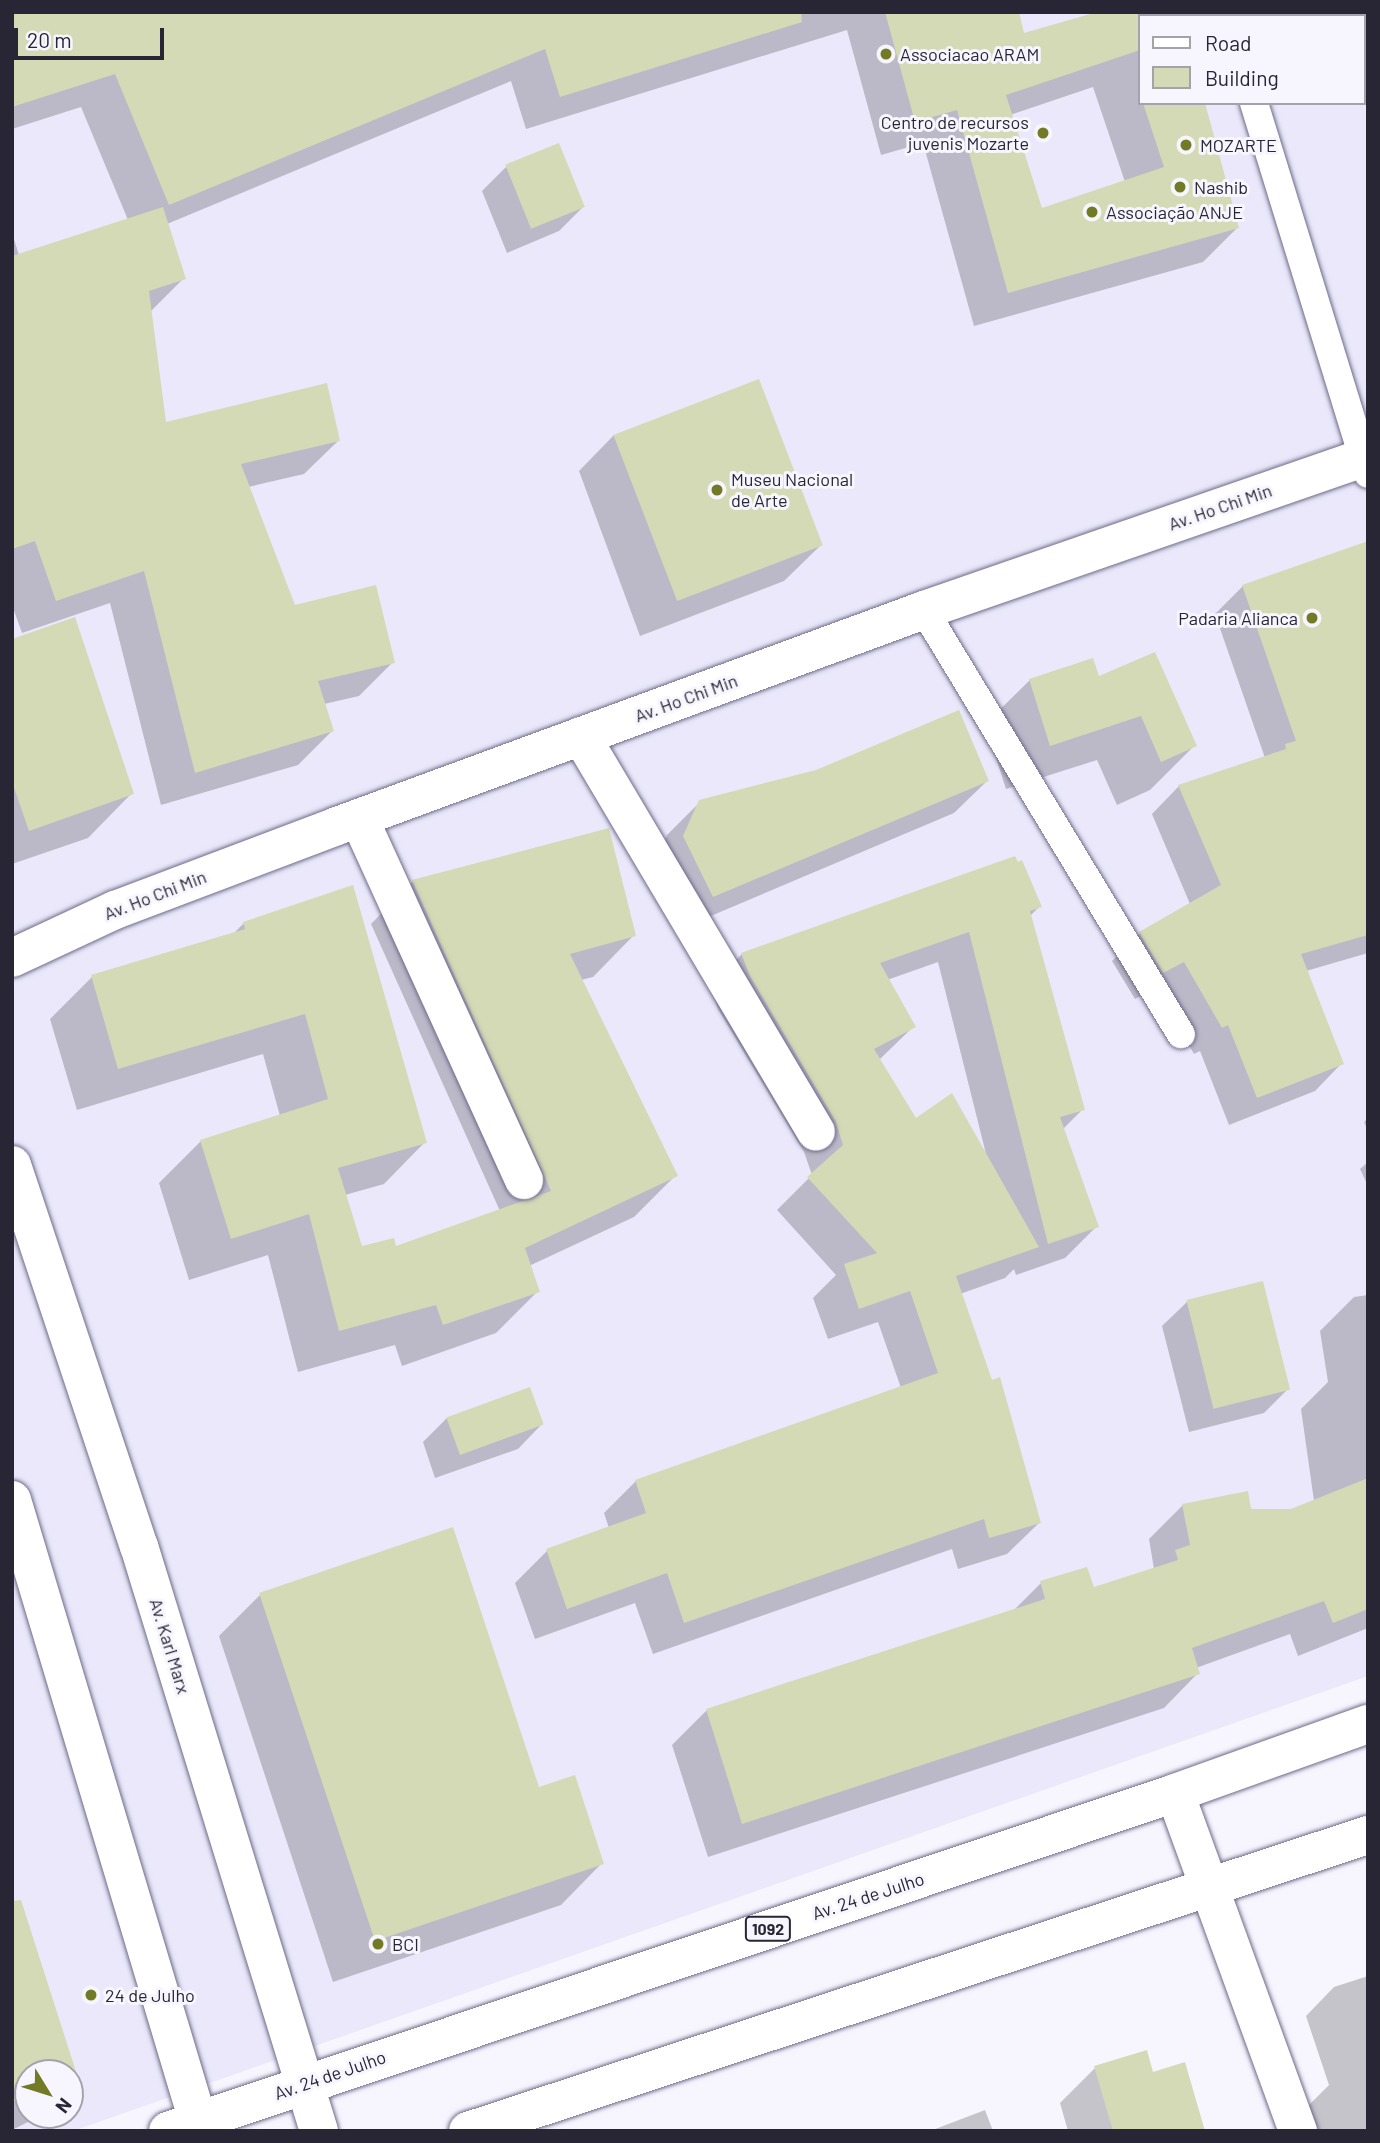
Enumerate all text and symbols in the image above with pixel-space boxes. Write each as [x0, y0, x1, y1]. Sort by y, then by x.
scale bar [18, 14, 168, 58]
legend [1138, 14, 1366, 105]
text: 20 m [27, 27, 72, 52]
text: Road [1205, 30, 1251, 55]
place label: Associacao ARAM [900, 43, 1039, 65]
marker: Associacao ARAM [878, 46, 894, 62]
text: Building [1205, 65, 1279, 90]
place label: Centro de recursos juvenis Mozarte [881, 112, 1029, 154]
marker: Centro de recursos juvenis Mozarte [1035, 125, 1051, 141]
place label: MOZARTE [1200, 134, 1277, 156]
marker: MOZARTE [1178, 137, 1194, 153]
place label: Nashib [1194, 176, 1248, 198]
marker: Nashib [1172, 179, 1188, 195]
place label: Associação ANJE [1106, 201, 1243, 223]
marker: Associação ANJE [1084, 204, 1100, 220]
place label: Museu Nacional de Arte [731, 469, 853, 512]
street label: Av. Ho Chi Min [1165, 479, 1275, 535]
marker: Museu Nacional de Arte [709, 482, 725, 498]
place label: Padaria Alianca [1178, 607, 1298, 629]
marker: Padaria Alianca [1304, 610, 1320, 626]
street label: Av. Ho Chi Min [632, 669, 740, 727]
street label: Av. Ho Chi Min [101, 866, 209, 924]
street label: Av. Karl Marx [145, 1596, 195, 1696]
street label: Av. 24 de Julho [809, 1868, 927, 1924]
road number: 1092 [744, 1916, 792, 1941]
place label: BCI [392, 1933, 419, 1955]
marker: BCI [370, 1936, 386, 1952]
place label: 24 de Julho [105, 1984, 195, 2006]
marker: 24 de Julho [83, 1987, 99, 2003]
street label: Av. 24 de Julho [271, 2046, 389, 2104]
north arrow [14, 2059, 84, 2129]
text: N [51, 2094, 77, 2118]

